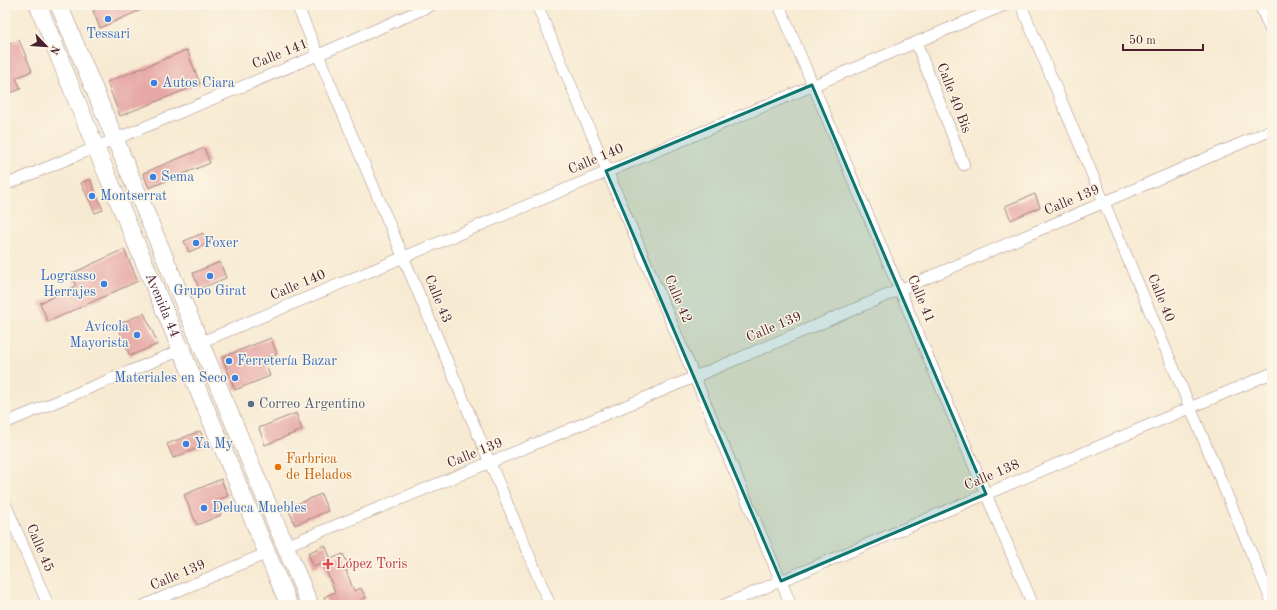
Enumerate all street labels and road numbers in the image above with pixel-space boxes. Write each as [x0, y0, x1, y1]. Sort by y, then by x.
street label: Calle 141 [250, 37, 310, 71]
street label: Calle 40 Bis [934, 61, 974, 135]
street label: Calle 140 [566, 141, 626, 177]
street label: Calle 139 [1042, 182, 1102, 218]
street label: Calle 140 [268, 267, 328, 303]
street label: Avenida 44 [142, 271, 182, 340]
street label: Calle 40 [1145, 272, 1177, 324]
street label: Calle 43 [422, 273, 454, 325]
street label: Calle 42 [662, 273, 694, 325]
street label: Calle 41 [905, 273, 937, 325]
street label: Calle 139 [744, 309, 804, 345]
street label: Calle 139 [445, 436, 505, 470]
street label: Calle 138 [962, 457, 1022, 493]
street label: Calle 45 [24, 522, 56, 574]
street label: Calle 139 [148, 557, 208, 593]

